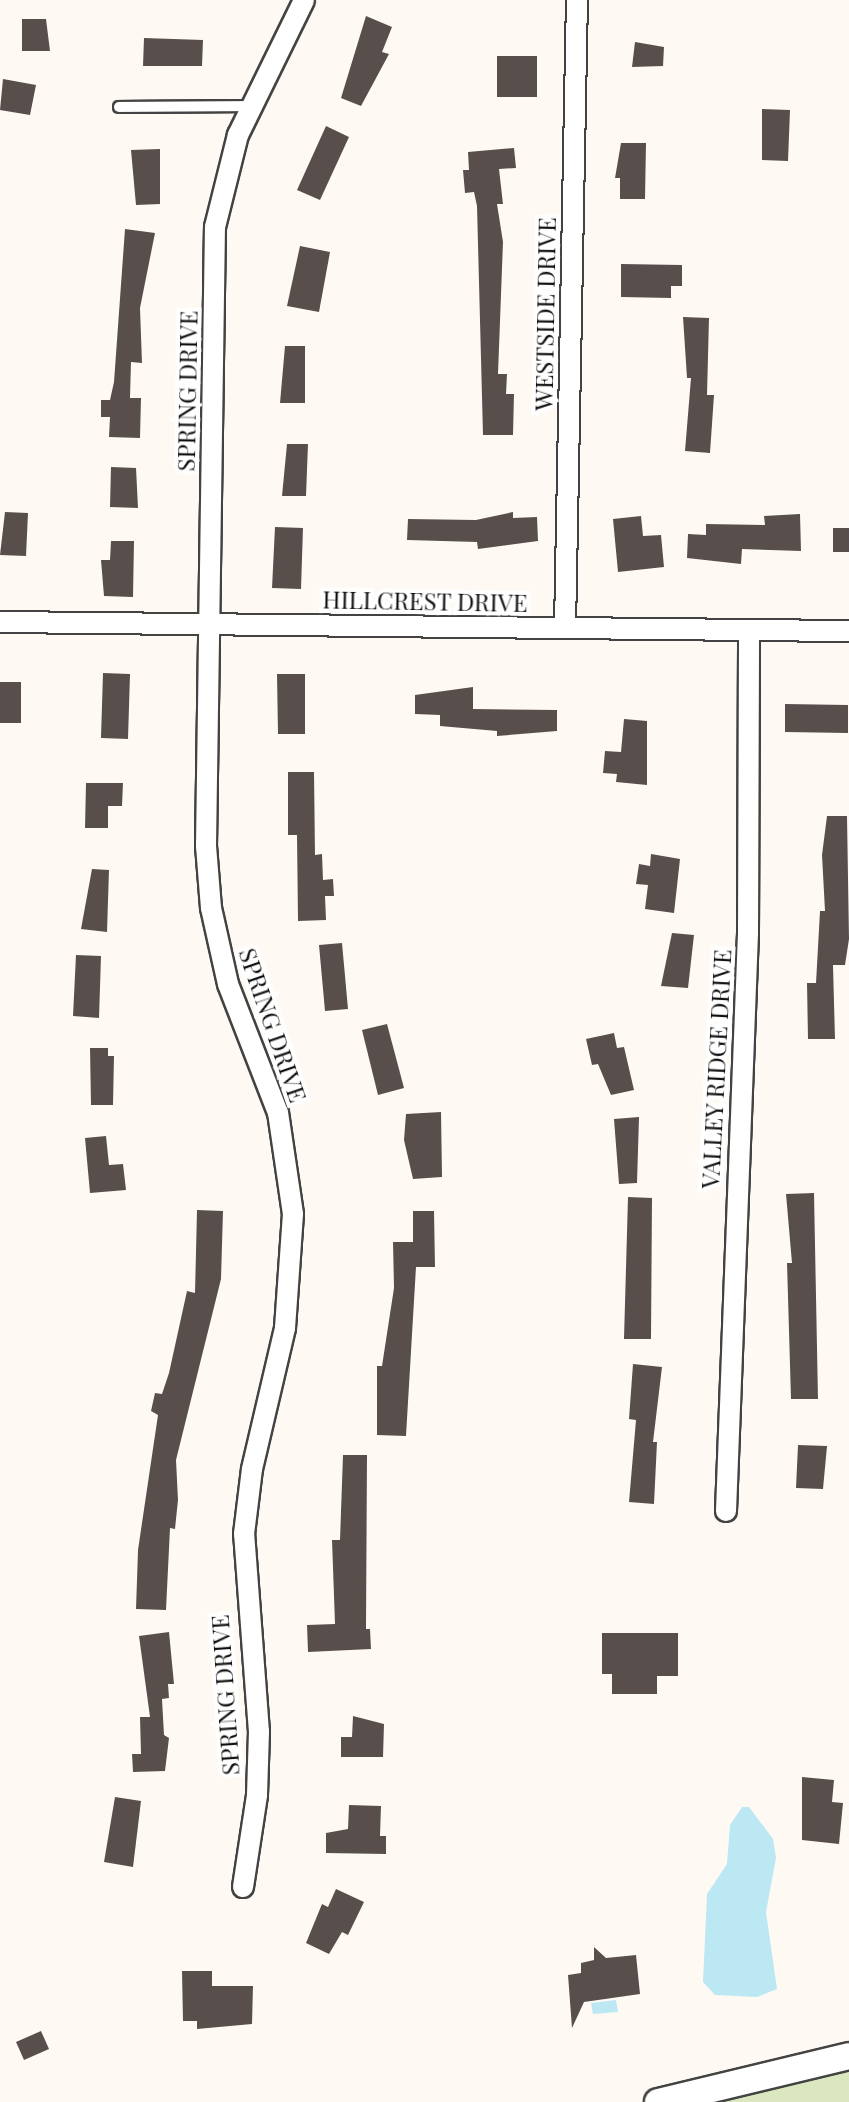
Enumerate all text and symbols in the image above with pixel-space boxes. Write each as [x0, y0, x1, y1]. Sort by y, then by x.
street label: WESTSIDE DRIVE [529, 217, 561, 411]
street label: SPRING DRIVE [171, 310, 203, 472]
street label: HILLCREST DRIVE [322, 585, 528, 617]
street label: SPRING DRIVE [233, 944, 313, 1106]
street label: VALLEY RIDGE DRIVE [695, 948, 737, 1190]
street label: SPRING DRIVE [205, 1614, 245, 1776]

